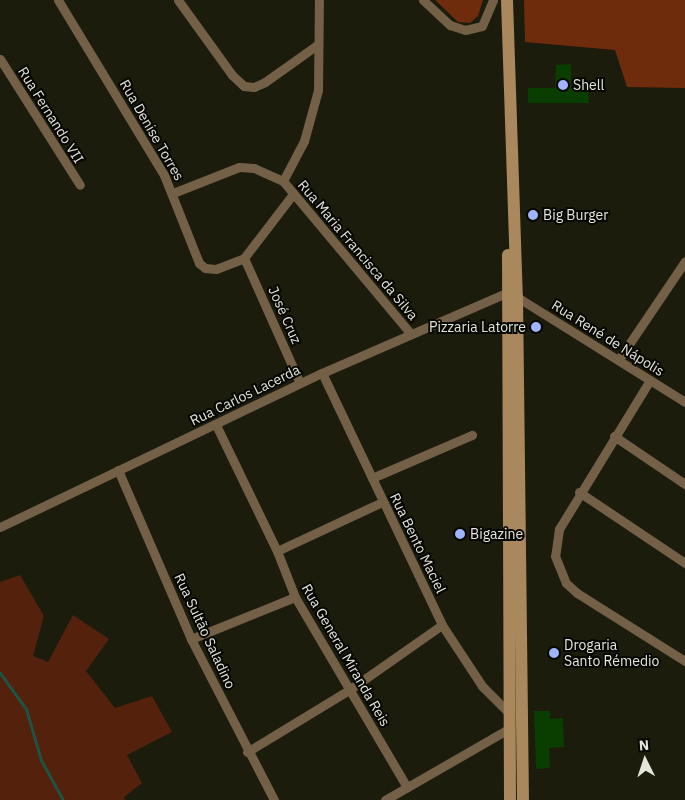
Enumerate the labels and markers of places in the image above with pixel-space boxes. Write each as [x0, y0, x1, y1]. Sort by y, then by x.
place label: Shell [573, 77, 604, 93]
marker: Shell [557, 79, 569, 91]
place label: Big Burger [543, 207, 608, 223]
marker: Big Burger [527, 209, 539, 221]
place label: Pizzaria Latorre [429, 319, 526, 335]
marker: Pizzaria Latorre [530, 321, 542, 333]
place label: Bigazine [470, 526, 523, 542]
marker: Bigazine [454, 528, 466, 540]
place label: Drogaria Santo Rémedio [564, 637, 659, 670]
marker: Drogaria Santo Rémedio [548, 647, 560, 659]

